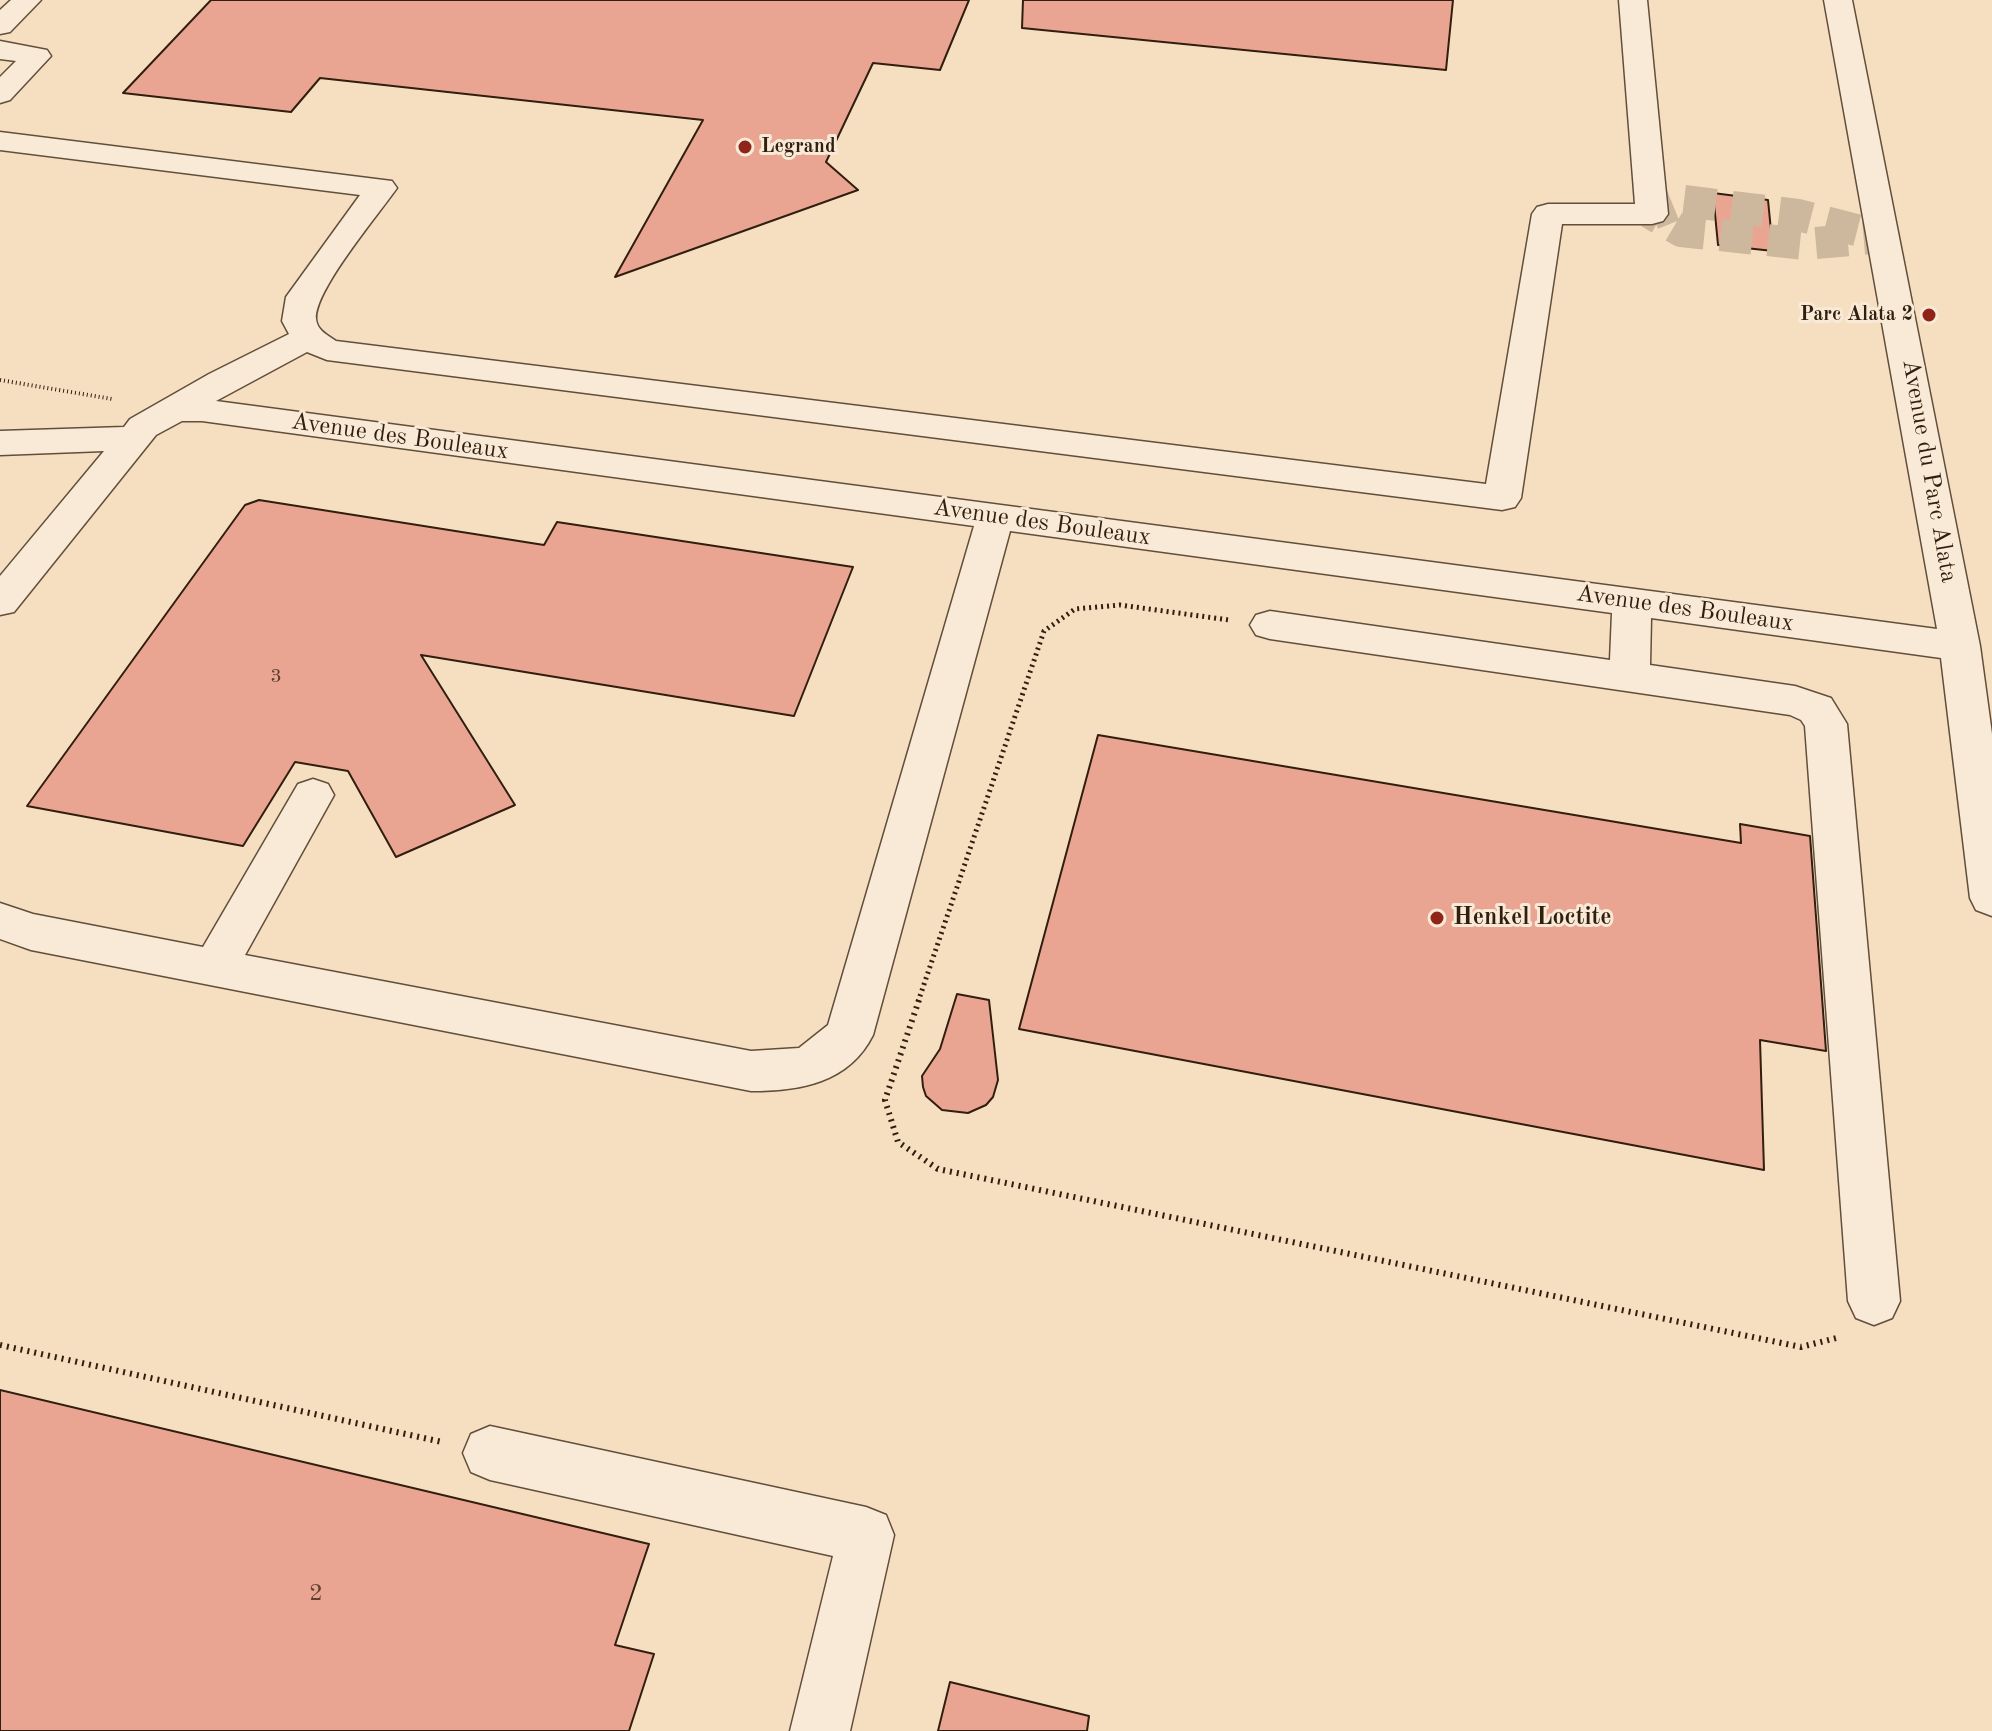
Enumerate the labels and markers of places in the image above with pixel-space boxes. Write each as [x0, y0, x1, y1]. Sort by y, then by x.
place label: Legrand [761, 135, 836, 159]
marker: Legrand [736, 138, 754, 156]
place label: Parc Alata 2 [1800, 303, 1913, 327]
marker: Parc Alata 2 [1920, 306, 1938, 324]
place label: Henkel Loctite [1453, 904, 1612, 932]
marker: Henkel Loctite [1428, 909, 1446, 927]

